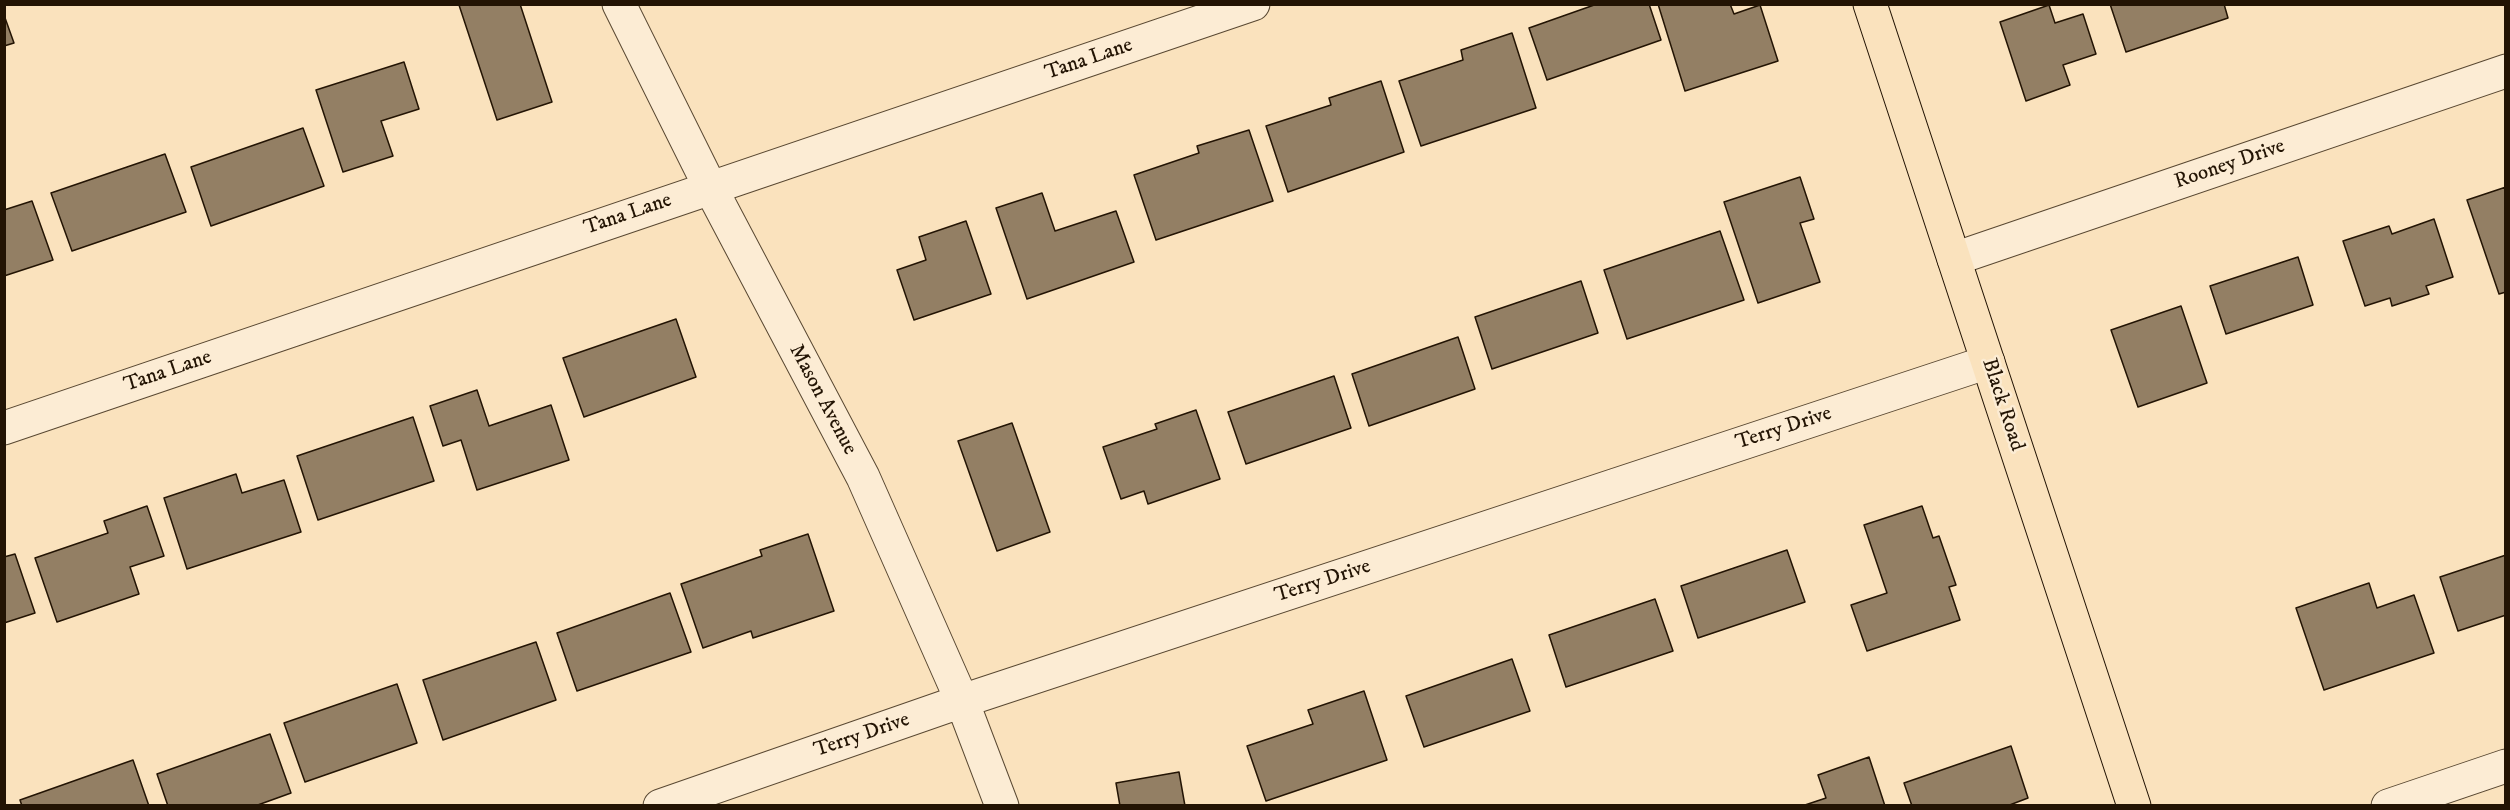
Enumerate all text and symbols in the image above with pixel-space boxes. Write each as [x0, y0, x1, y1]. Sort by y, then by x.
street label: Tana Lane [1042, 33, 1136, 87]
street label: Rooney Drive [2171, 134, 2289, 196]
street label: Tana Lane [581, 188, 675, 242]
street label: Mason Avenue [782, 341, 862, 459]
street label: Tana Lane [121, 345, 215, 399]
street label: Black Road [1975, 356, 2029, 454]
street label: Terry Drive [1733, 402, 1835, 456]
street label: Terry Drive [1272, 555, 1374, 609]
street label: Terry Drive [811, 708, 913, 764]

